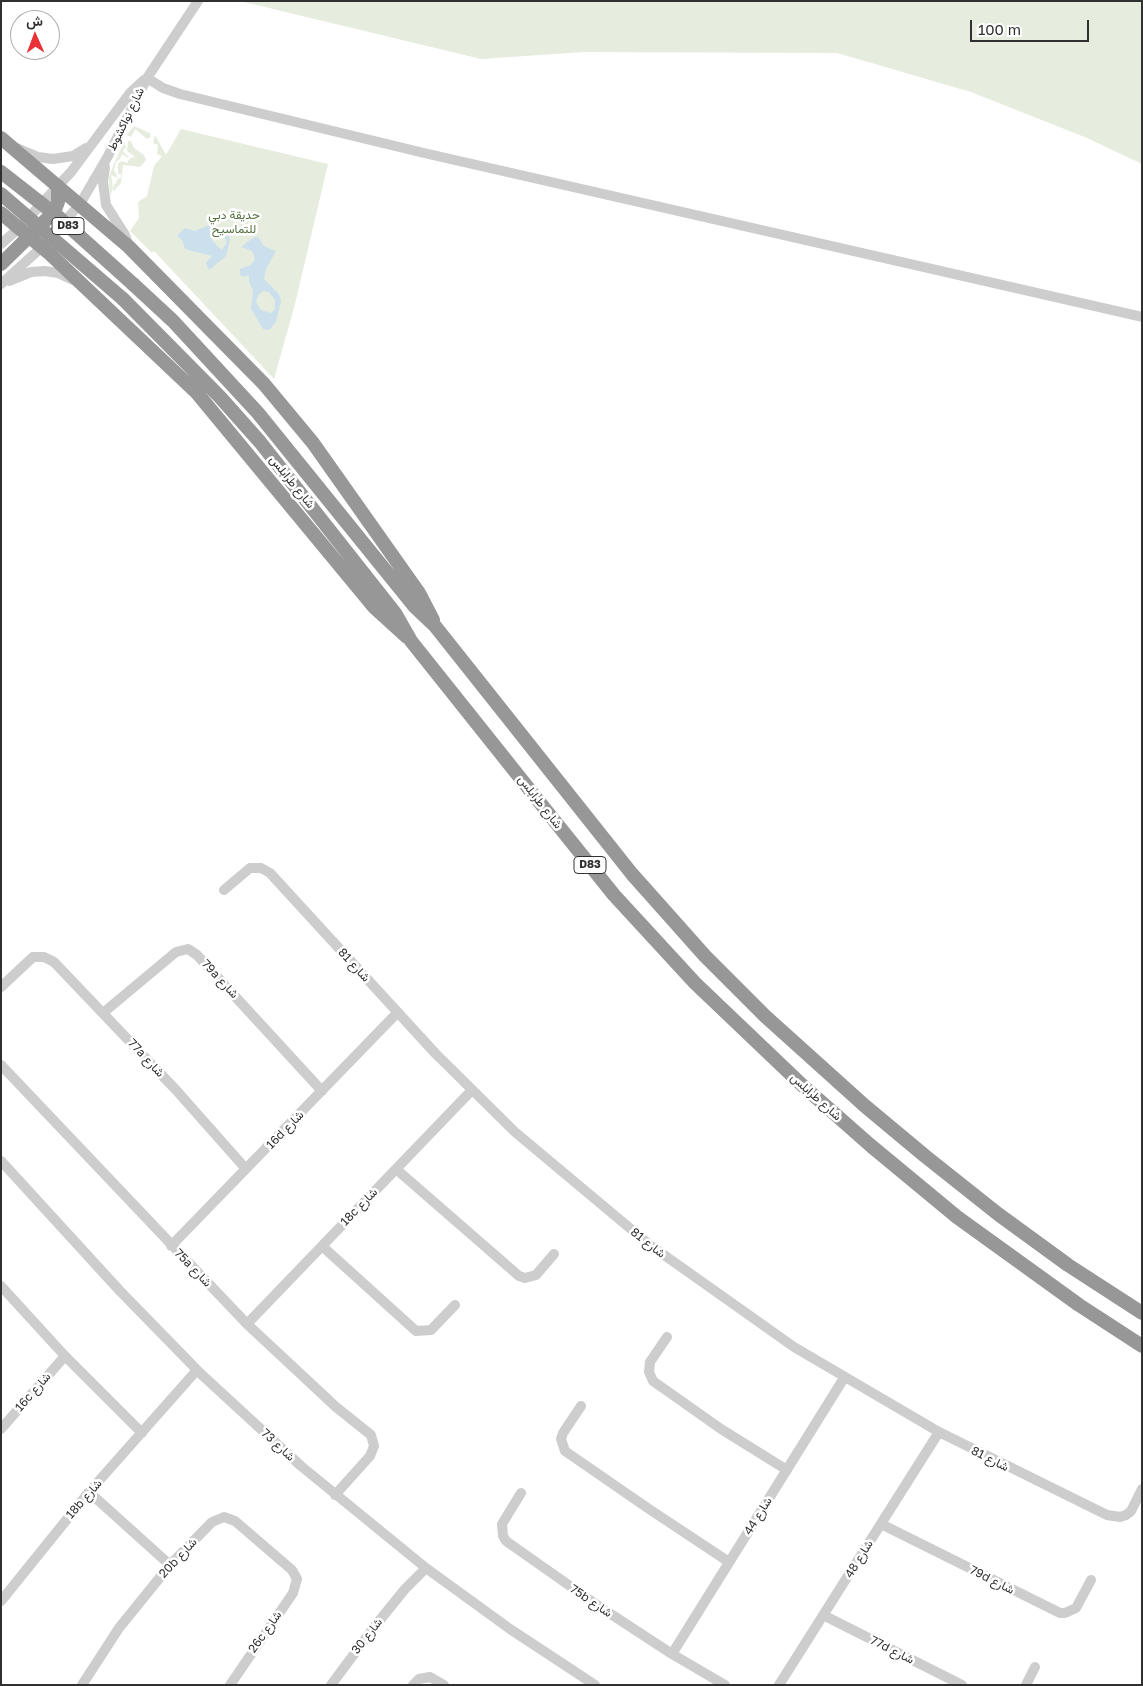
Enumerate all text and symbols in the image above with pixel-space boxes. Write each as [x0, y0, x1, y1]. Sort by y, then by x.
north arrow [10, 10, 60, 60]
scale bar [973, 10, 1092, 42]
text: ش [26, 12, 43, 29]
text: 100 m [978, 20, 1021, 38]
street label: شارع نواكشوط [105, 85, 147, 153]
park label: حديقة دبي للتماسيح [208, 208, 260, 236]
road number: D83 [52, 218, 84, 235]
street label: شارع طرابلس [266, 453, 318, 511]
street label: شارع طرابلس [515, 772, 565, 832]
road number: D83 [574, 856, 606, 874]
street label: شارع 81 [335, 945, 373, 985]
street label: 79a شارع [199, 957, 241, 1001]
street label: 77a شارع [125, 1036, 167, 1080]
street label: شارع طرابلس [787, 1070, 845, 1124]
street label: 16d شارع [263, 1108, 307, 1152]
street label: 18c شارع [338, 1185, 380, 1229]
street label: شارع 81 [628, 1225, 668, 1261]
street label: 75a شارع [171, 1246, 215, 1290]
street label: 16c شارع [12, 1370, 54, 1414]
street label: شارع 73 [258, 1426, 298, 1464]
street label: شارع 81 [969, 1443, 1011, 1475]
street label: 18b شارع [63, 1476, 105, 1522]
street label: شارع 44 [741, 1494, 775, 1538]
street label: 20b شارع [156, 1535, 200, 1581]
street label: شارع 48 [842, 1537, 876, 1581]
street label: 79d شارع [967, 1563, 1017, 1597]
street label: 75b شارع [567, 1582, 615, 1620]
street label: 26c شارع [245, 1608, 285, 1656]
street label: شارع 30 [349, 1615, 385, 1657]
street label: 77d شارع [868, 1633, 916, 1667]

